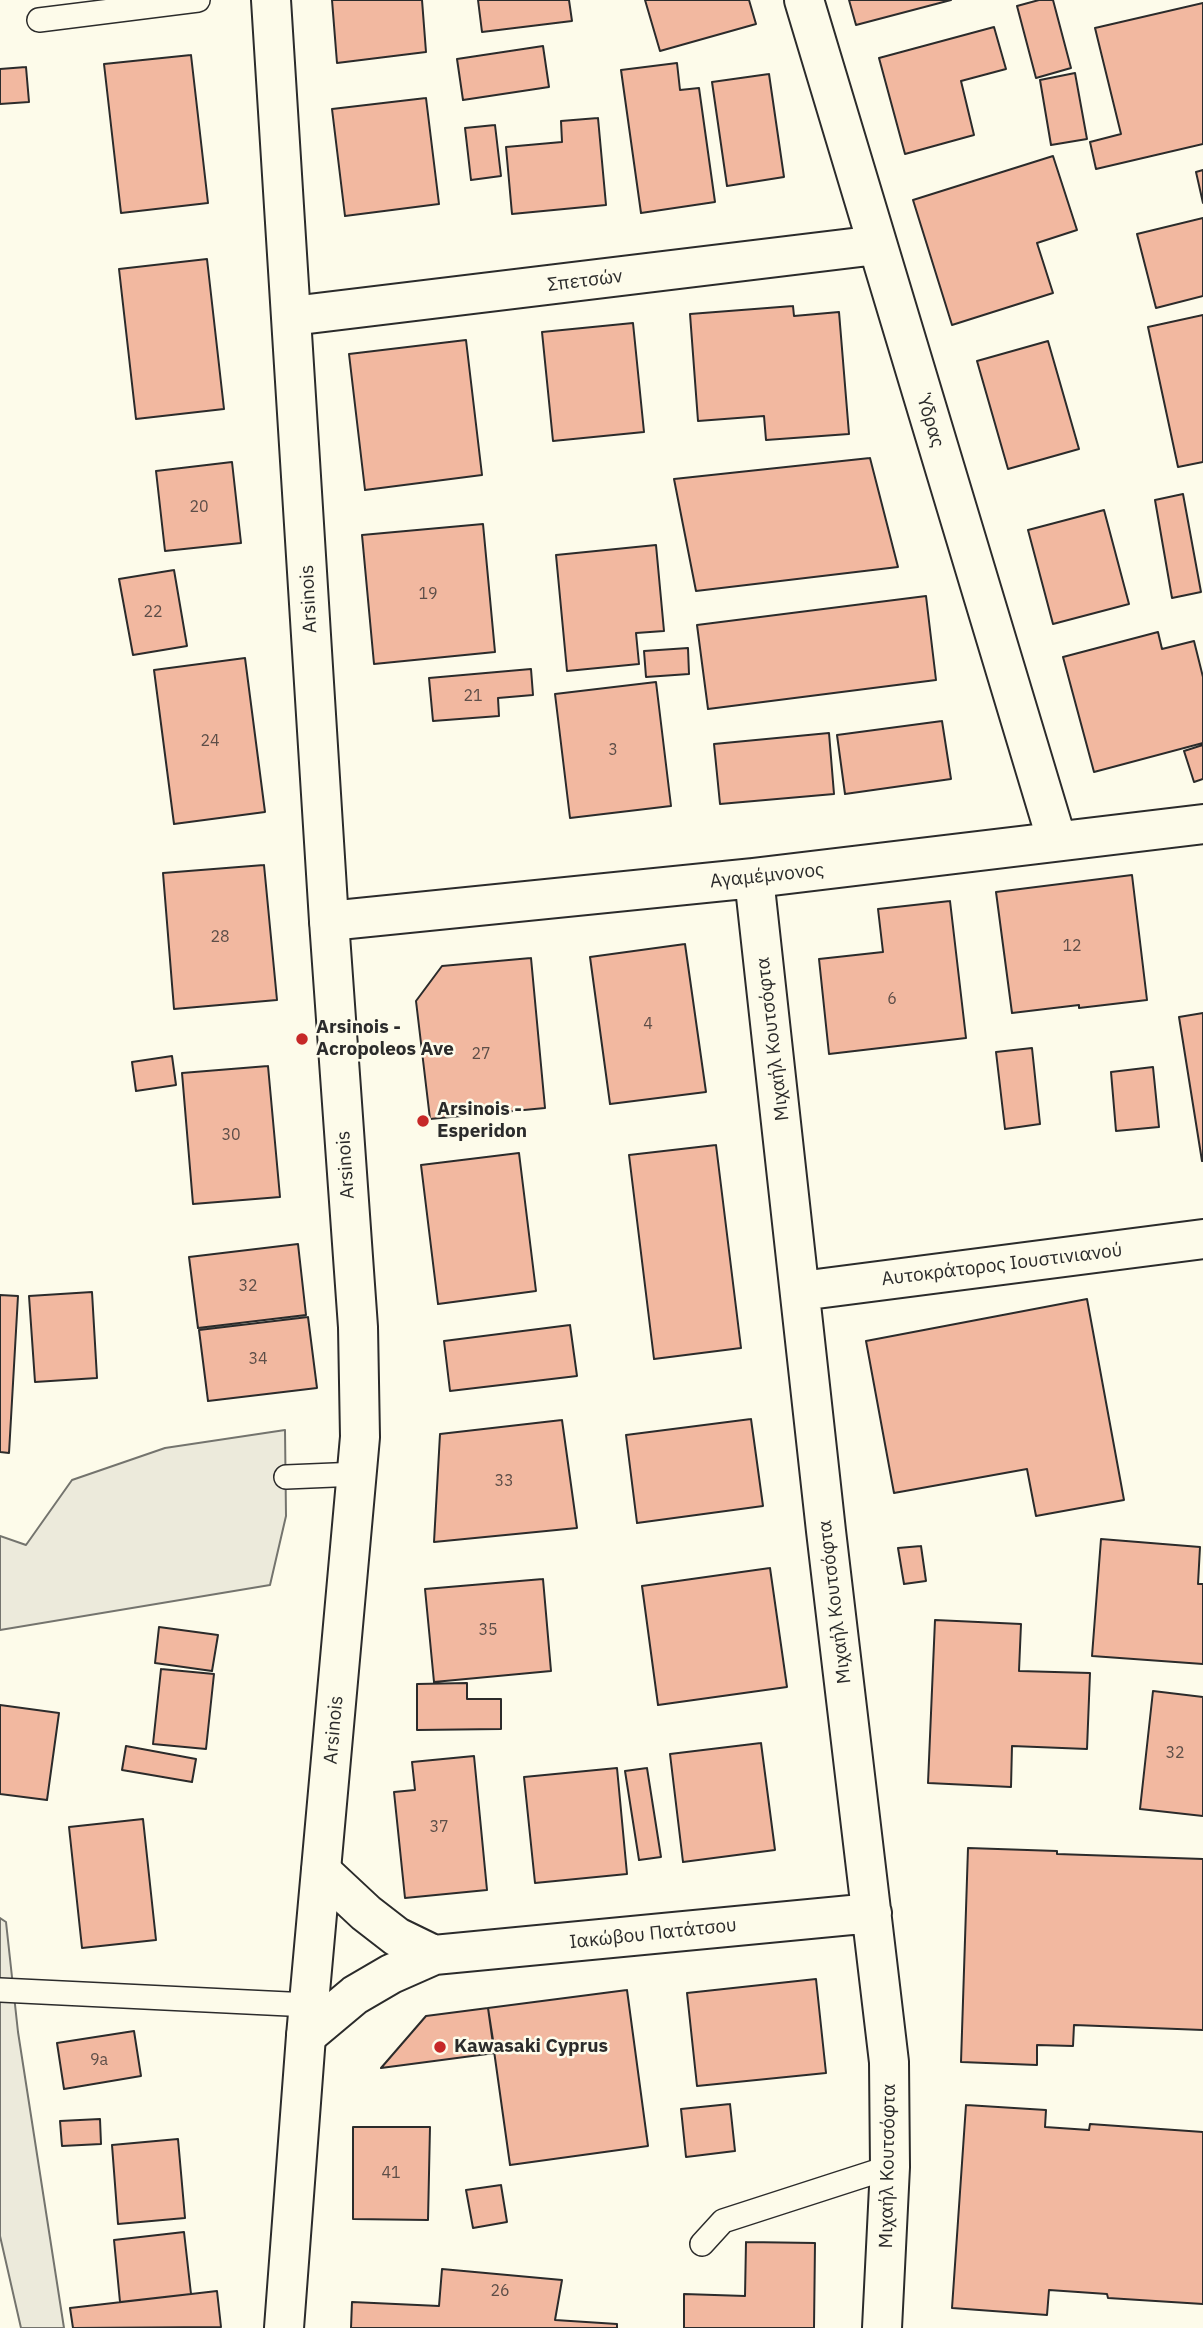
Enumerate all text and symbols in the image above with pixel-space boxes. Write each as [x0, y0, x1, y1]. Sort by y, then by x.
street label: Σπετσών [546, 265, 624, 297]
street label: Ύδρας [911, 392, 949, 450]
house number: 20 [189, 497, 209, 517]
street label: Arsinois [296, 564, 322, 634]
house number: 19 [418, 584, 438, 604]
house number: 22 [143, 602, 163, 622]
house number: 21 [463, 686, 483, 706]
house number: 24 [200, 731, 220, 751]
house number: 3 [608, 740, 618, 760]
street label: Αγαμέμνονος [709, 859, 825, 893]
house number: 28 [210, 927, 230, 947]
house number: 12 [1062, 936, 1082, 956]
street label: Μιχαήλ Κουτσόφτα [752, 956, 794, 1122]
house number: 6 [887, 989, 897, 1009]
house number: 4 [643, 1014, 653, 1034]
place label: Arsinois - Acropoleos Ave [316, 1017, 454, 1061]
marker: Arsinois - Acropoleos Ave [294, 1031, 310, 1047]
house number: 27 [471, 1044, 491, 1064]
place label: Arsinois - Esperidon [437, 1099, 527, 1143]
marker: Arsinois - Esperidon [415, 1113, 431, 1129]
house number: 30 [221, 1125, 241, 1145]
street label: Arsinois [332, 1130, 360, 1200]
street label: Αυτοκράτορος Ιουστινιανού [880, 1239, 1124, 1291]
house number: 32 [238, 1276, 258, 1296]
house number: 34 [248, 1349, 268, 1369]
house number: 33 [494, 1471, 514, 1491]
street label: Μιχαήλ Κουτσόφτα [814, 1519, 856, 1685]
house number: 35 [478, 1620, 498, 1640]
street label: Arsinois [320, 1695, 348, 1765]
house number: 32 [1165, 1743, 1185, 1763]
house number: 37 [429, 1817, 449, 1837]
street label: Ιακώβου Πατάτσου [568, 1914, 738, 1954]
place label: Kawasaki Cyprus [454, 2036, 608, 2058]
marker: Kawasaki Cyprus [432, 2039, 448, 2055]
house number: 9a [90, 2050, 108, 2070]
street label: Μιχαήλ Κουτσόφτα [875, 2083, 901, 2249]
house number: 41 [381, 2163, 401, 2183]
house number: 26 [490, 2281, 510, 2301]

